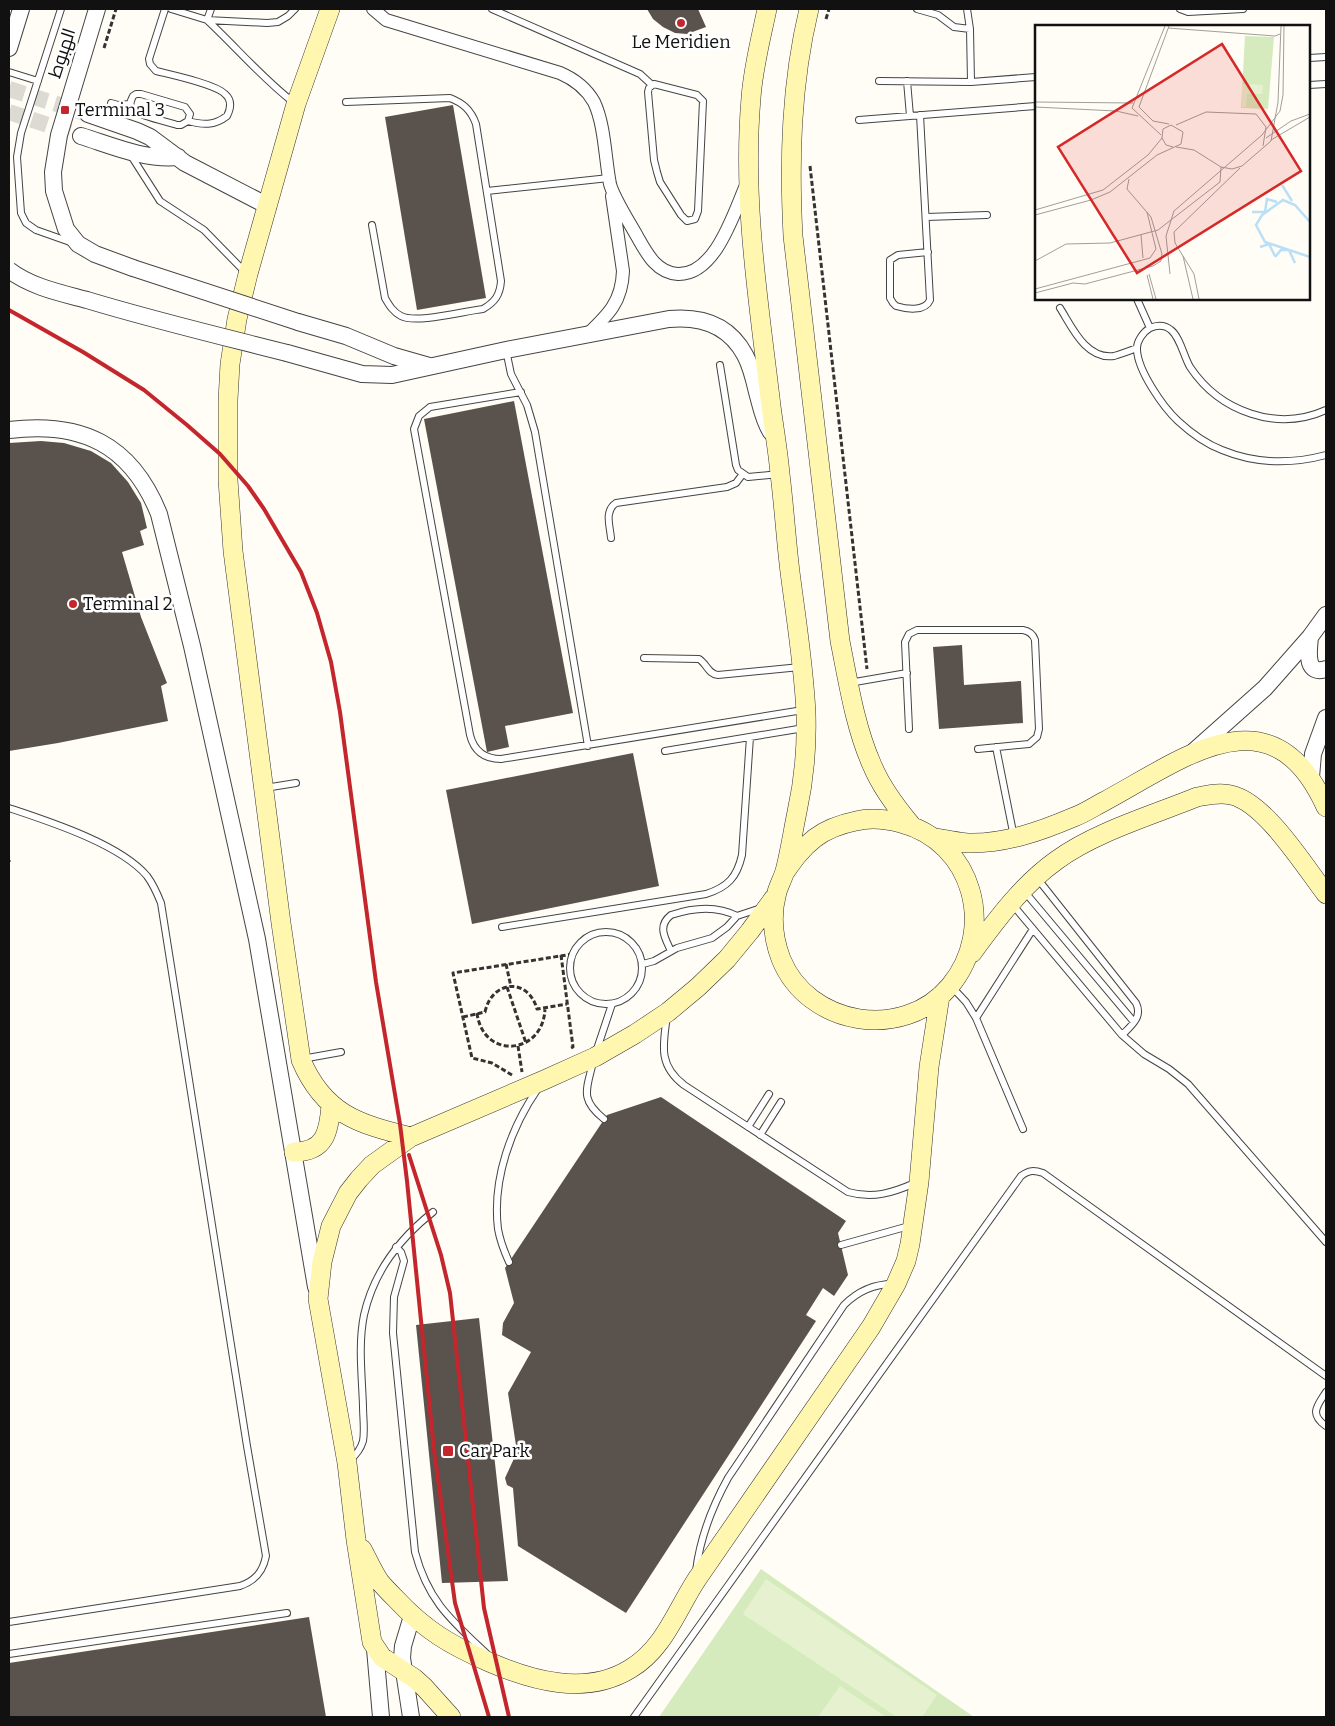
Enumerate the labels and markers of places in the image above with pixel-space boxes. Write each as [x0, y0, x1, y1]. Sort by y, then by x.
marker: Le Meridien [675, 17, 687, 29]
place label: Le Meridien [631, 31, 731, 53]
place label: Terminal 3 [75, 99, 165, 121]
marker: Terminal 3 [59, 104, 71, 116]
place label: Terminal 2 [83, 593, 173, 615]
marker: Terminal 2 [67, 598, 79, 610]
place label: Car Park [459, 1440, 530, 1462]
marker: Car Park [441, 1444, 455, 1458]

